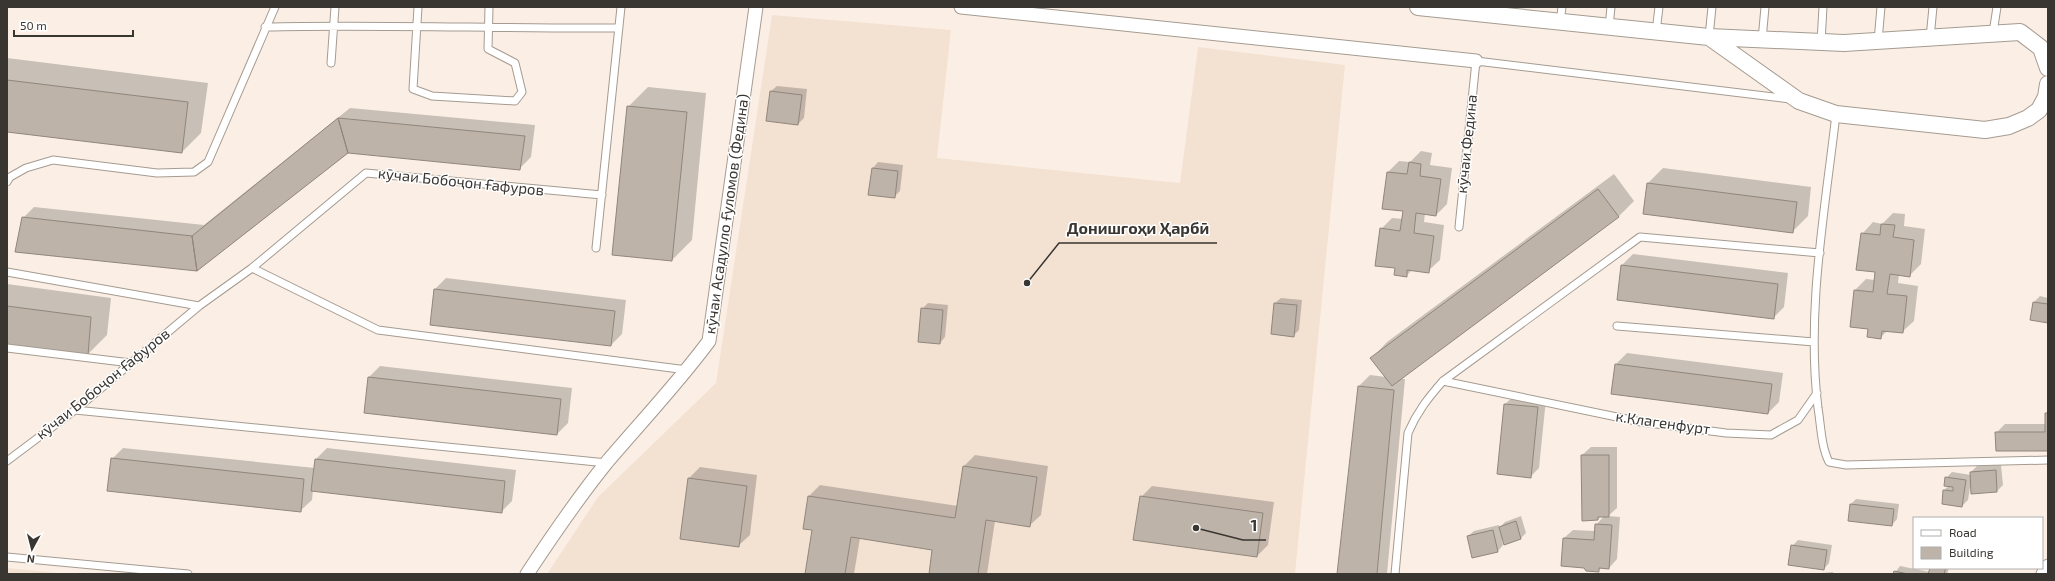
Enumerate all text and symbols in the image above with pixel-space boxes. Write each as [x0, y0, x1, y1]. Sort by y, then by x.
scale bar [14, 12, 133, 38]
text: 50 m [20, 18, 47, 32]
street label: кӯчаи Асадулло Ғуломов (Федина) [700, 93, 753, 335]
street label: кӯчаи Федина [1452, 94, 1481, 194]
street label: кӯчаи Бобоҷон Ғафуров [377, 163, 545, 200]
callout: Донишгоҳи Ҳарбӣ [1059, 215, 1217, 243]
text: Донишгоҳи Ҳарбӣ [1067, 218, 1209, 237]
street label: кӯчаи Бобоҷон Ғафуров [32, 324, 173, 443]
street label: к.Клагенфурт [1614, 406, 1712, 439]
callout: 1 [1243, 512, 1266, 540]
text: 1 [1251, 515, 1257, 534]
legend [1913, 517, 2043, 569]
text: Road [1949, 525, 1977, 539]
north arrow [12, 529, 52, 569]
text: Building [1949, 545, 1994, 559]
text: N [26, 552, 35, 566]

